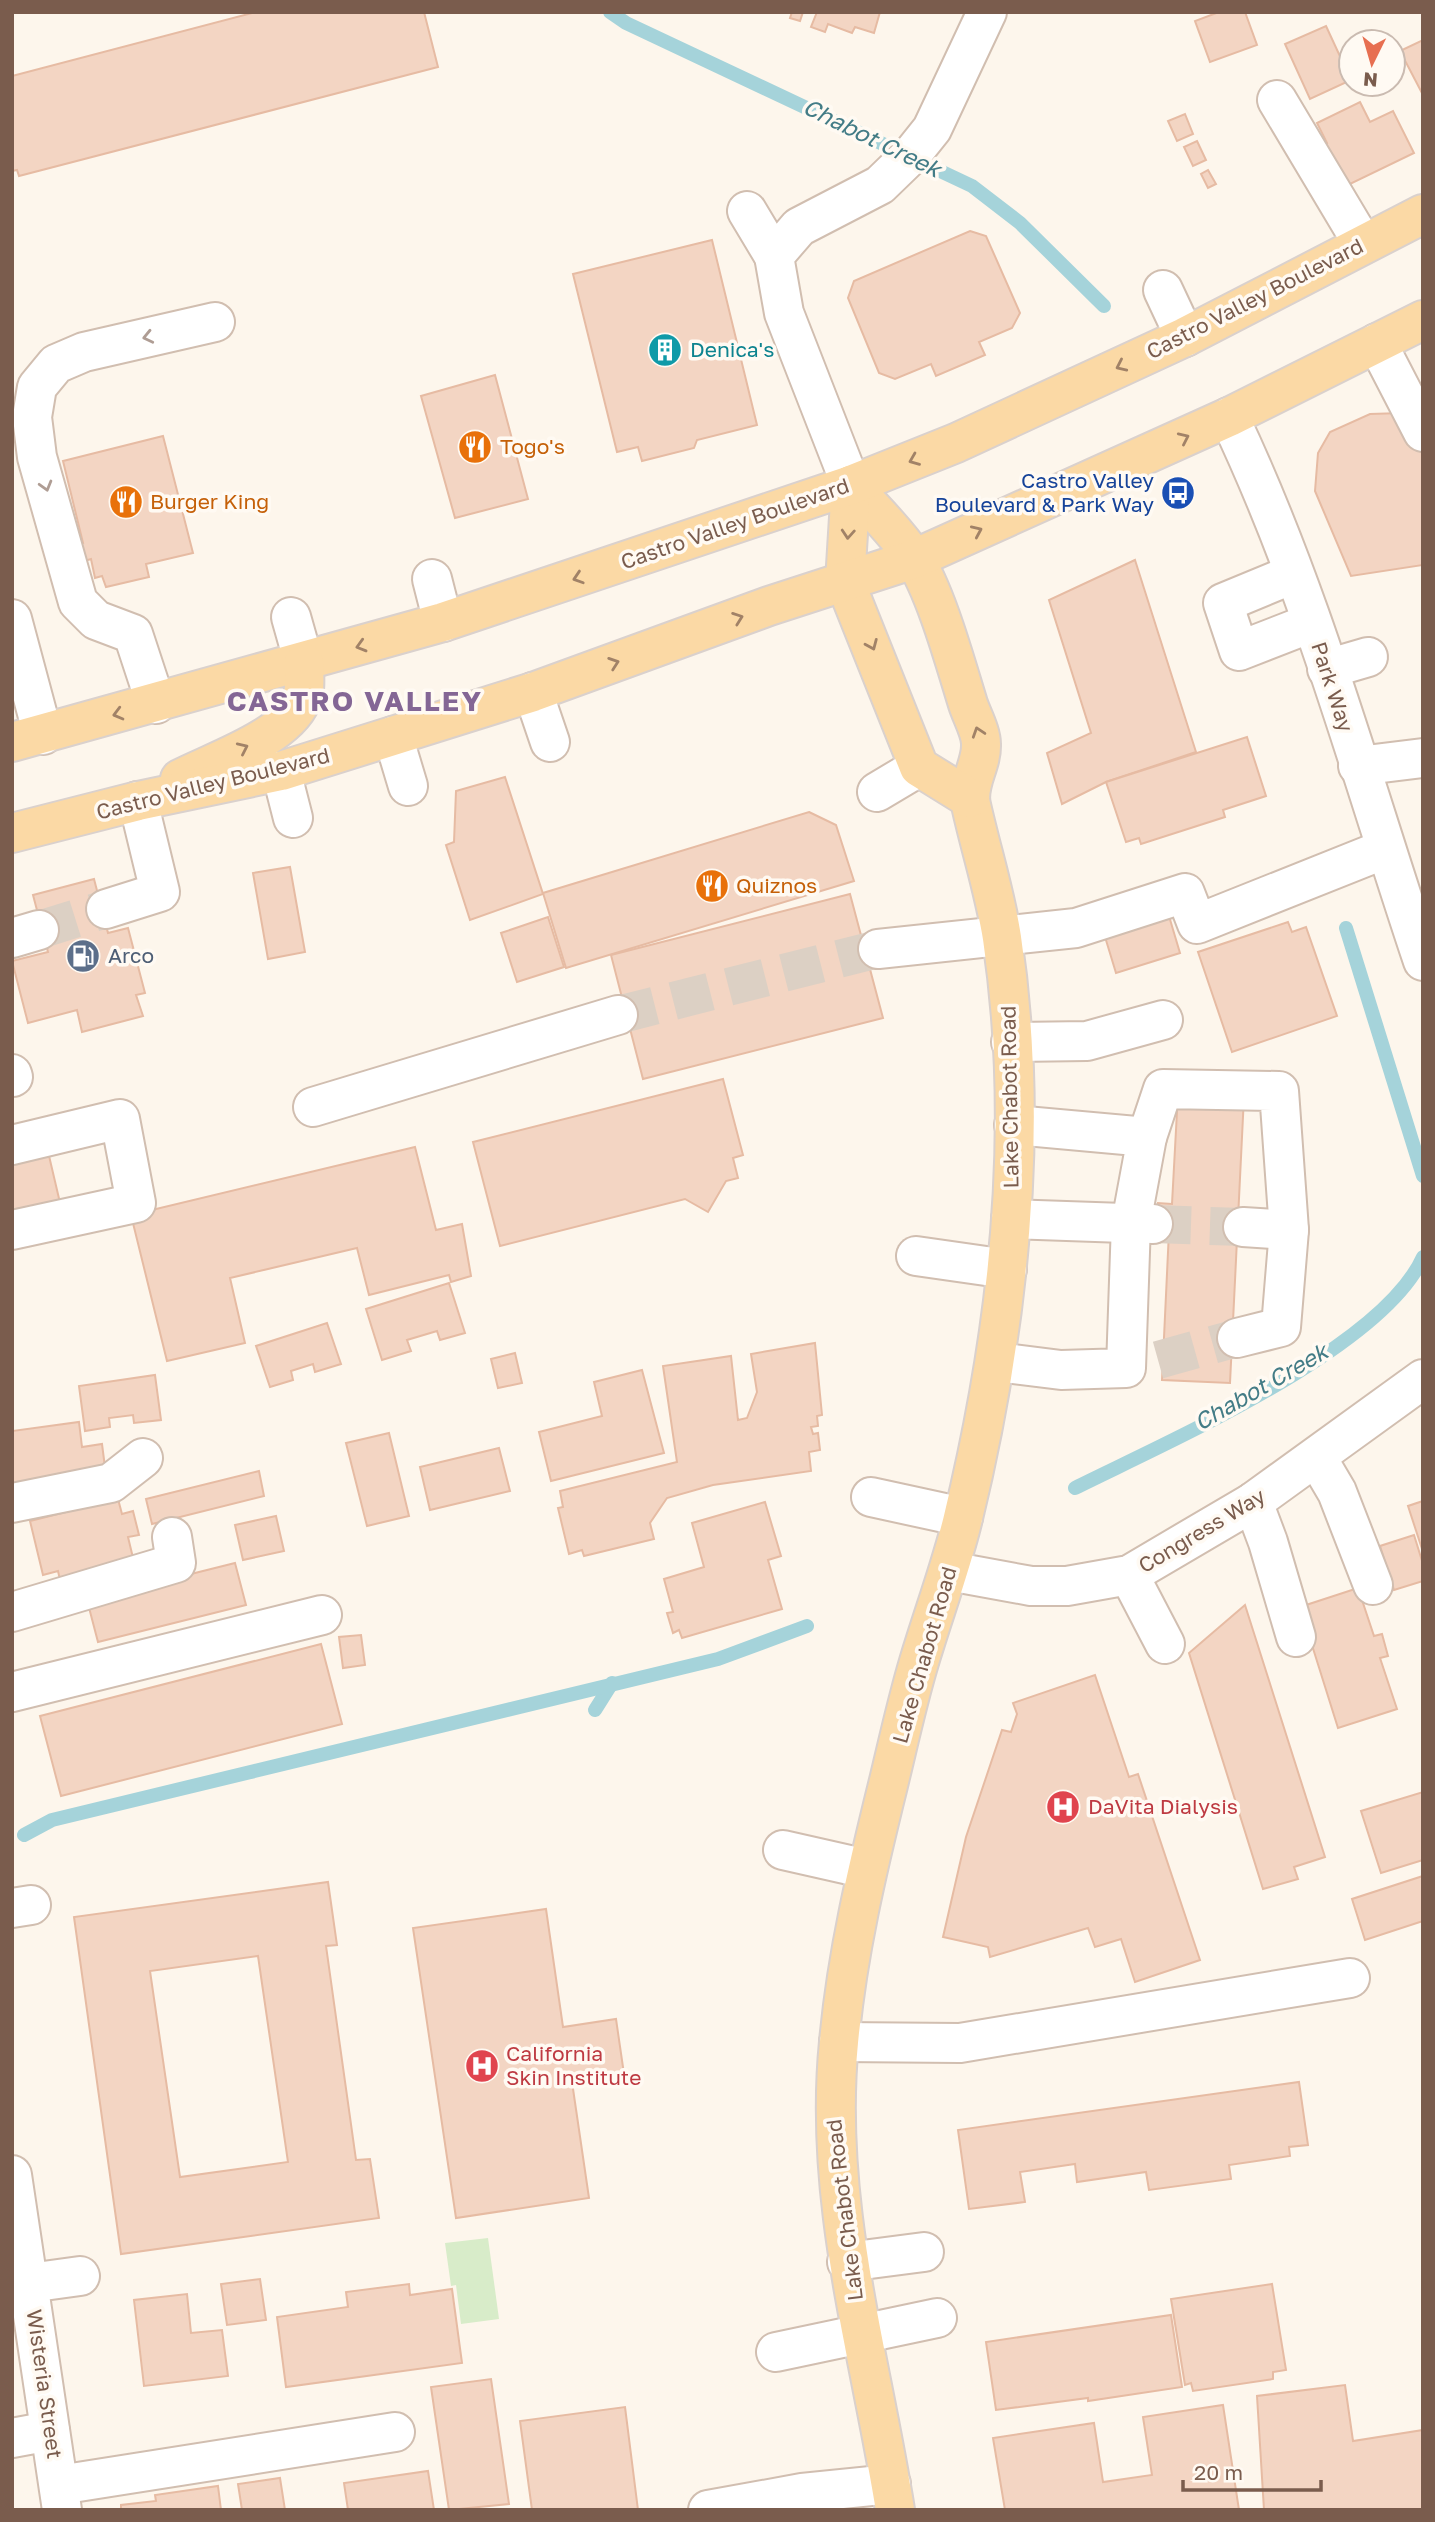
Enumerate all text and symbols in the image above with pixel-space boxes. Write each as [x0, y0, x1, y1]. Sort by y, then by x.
north arrow [1337, 28, 1407, 98]
text: N [1362, 68, 1379, 93]
water label: Chabot Creek [799, 92, 948, 183]
street label: Castro Valley Boulevard [1142, 232, 1367, 364]
one-way arrow [142, 329, 154, 343]
building icon: Denica's [646, 331, 684, 369]
place label: Denica's [690, 336, 774, 362]
one-way arrow [1116, 358, 1128, 372]
restaurant icon: Togo's [456, 428, 494, 466]
one-way arrow [1177, 432, 1189, 446]
place label: Togo's [500, 433, 565, 459]
one-way arrow [909, 452, 921, 466]
place label: Castro Valley Boulevard & Park Way [935, 467, 1154, 517]
street label: Castro Valley Boulevard [617, 472, 852, 574]
bus stop icon: Castro Valley Boulevard & Park Way [1159, 474, 1197, 512]
one-way arrow [37, 480, 52, 492]
restaurant icon: Burger King [107, 483, 145, 521]
place label: Burger King [150, 488, 269, 514]
one-way arrow [969, 525, 982, 539]
one-way arrow [841, 528, 856, 539]
one-way arrow [572, 570, 585, 584]
one-way arrow [732, 612, 744, 626]
one-way arrow [355, 638, 367, 653]
one-way arrow [864, 638, 878, 650]
street label: Park Way [1306, 638, 1360, 735]
one-way arrow [608, 657, 620, 671]
district label: CASTRO VALLEY [227, 684, 483, 717]
one-way arrow [112, 706, 124, 720]
one-way arrow [971, 726, 986, 738]
street label: Castro Valley Boulevard [93, 741, 332, 825]
one-way arrow [236, 742, 248, 756]
restaurant icon: Quiznos [693, 867, 731, 905]
place label: Quiznos [736, 872, 817, 898]
fuel station icon: Arco [64, 937, 102, 975]
place label: Arco [108, 942, 154, 968]
street label: Lake Chabot Road [994, 1005, 1024, 1189]
water label: Chabot Creek [1189, 1336, 1334, 1436]
street label: Congress Way [1134, 1482, 1270, 1578]
street label: Lake Chabot Road [886, 1563, 962, 1746]
hospital icon: DaVita Dialysis [1044, 1788, 1082, 1826]
place label: DaVita Dialysis [1088, 1793, 1238, 1819]
place label: California Skin Institute [506, 2040, 641, 2090]
hospital icon: California Skin Institute [463, 2047, 501, 2085]
street label: Lake Chabot Road [820, 2118, 868, 2302]
street label: Wisteria Street [22, 2307, 68, 2460]
scale bar [1183, 2448, 1321, 2492]
text: 20 m [1194, 2459, 1243, 2485]

